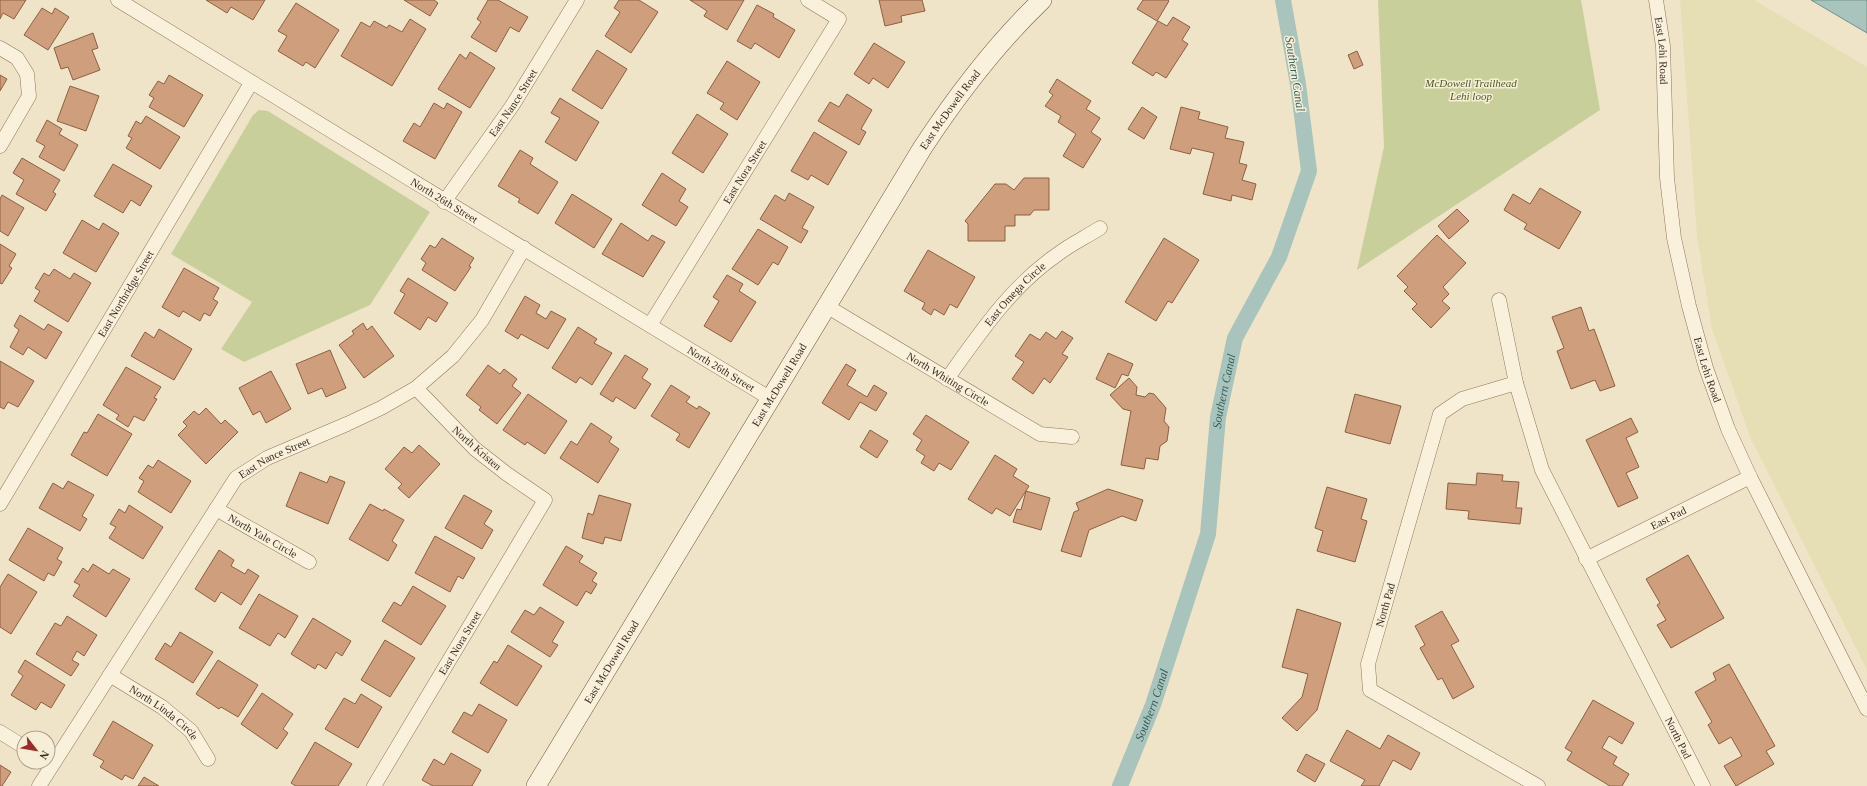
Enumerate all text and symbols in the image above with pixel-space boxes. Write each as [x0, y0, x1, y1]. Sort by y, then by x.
street label: East Lehi Road [1653, 16, 1670, 85]
water label: Southern Canal [1282, 36, 1308, 113]
street label: East Nance Street [486, 67, 539, 139]
street label: East McDowell Road [917, 67, 983, 152]
park label: McDowell Trailhead Lehi loop [1424, 77, 1517, 102]
street label: East Nora Street [721, 138, 769, 206]
street label: North 26th Street [409, 175, 480, 225]
street label: East Northridge Street [95, 248, 156, 339]
street label: East Omega Circle [982, 260, 1048, 328]
street label: East Lehi Road [1692, 336, 1724, 404]
street label: East McDowell Road [749, 341, 809, 428]
street label: North 26th Street [685, 344, 757, 394]
street label: North Whiting Circle [905, 350, 992, 408]
water label: Southern Canal [1210, 352, 1239, 429]
street label: North Kristen [450, 424, 504, 473]
street label: East Nance Street [236, 435, 311, 481]
street label: East Pad [1649, 504, 1689, 532]
street label: North Yale Circle [226, 511, 300, 560]
street label: North Pad [1373, 581, 1397, 628]
street label: East Nora Street [436, 609, 483, 677]
street label: East McDowell Road [581, 618, 641, 706]
water label: Southern Canal [1132, 667, 1171, 743]
street label: North Linda Circle [127, 683, 201, 742]
street label: North Pad [1663, 715, 1694, 761]
north arrow [16, 730, 56, 770]
text: N [37, 749, 52, 762]

